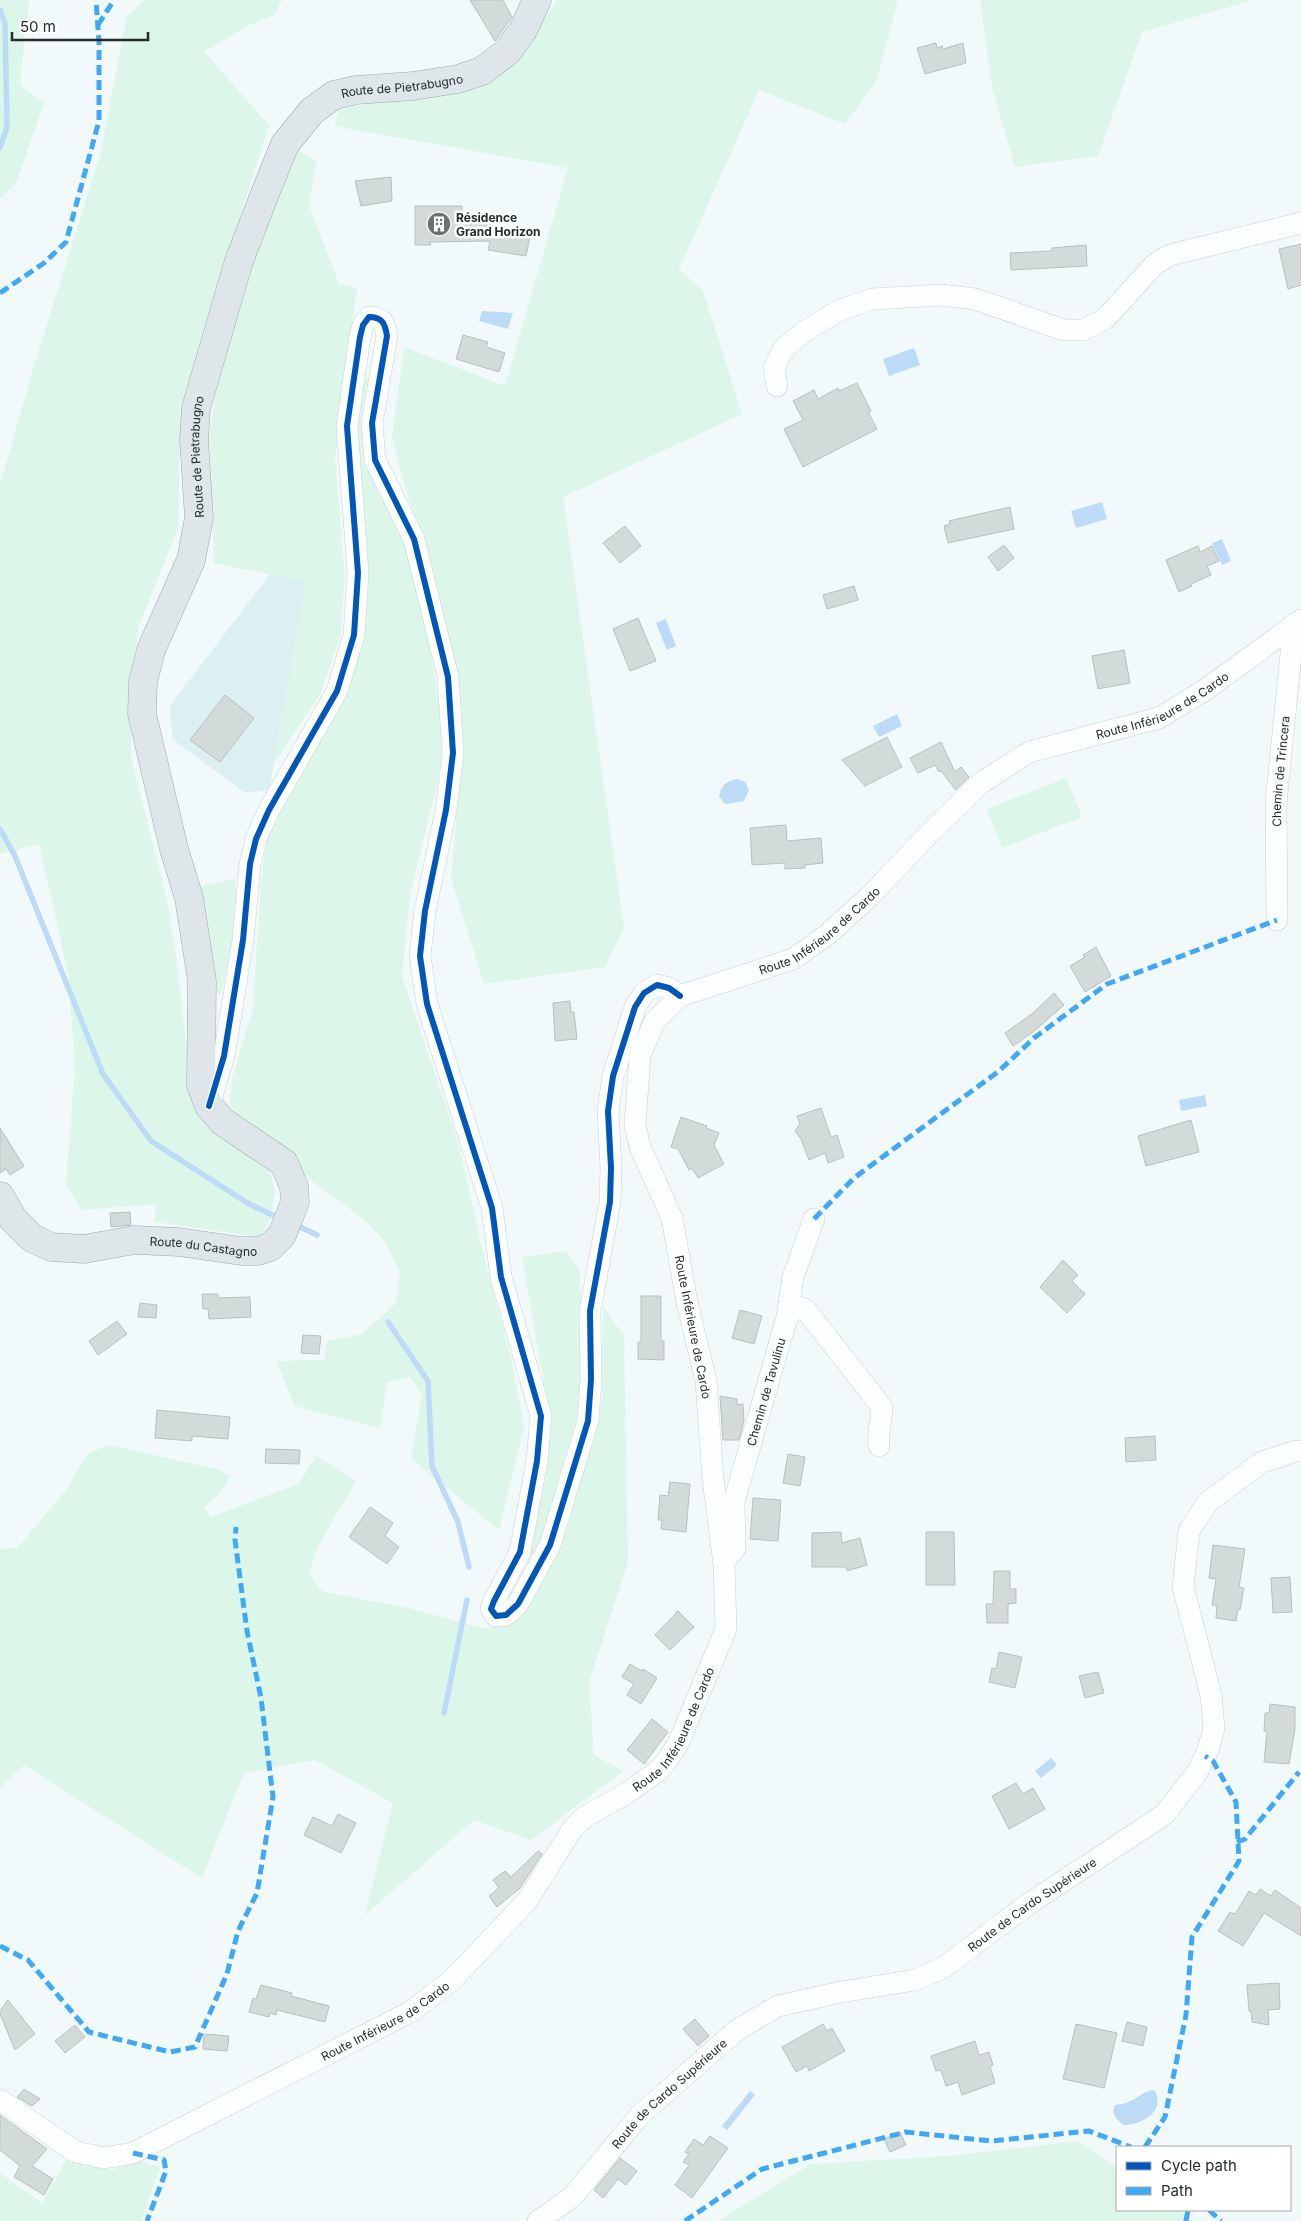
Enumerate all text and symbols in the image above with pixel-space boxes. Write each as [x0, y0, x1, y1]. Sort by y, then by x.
scale bar [12, 10, 149, 42]
text: 50 m [20, 17, 56, 36]
street label: Route de Pietrabugno [339, 70, 465, 101]
place label: Résidence Grand Horizon [456, 210, 541, 239]
building icon: Résidence Grand Horizon [426, 211, 452, 237]
street label: Route de Pietrabugno [186, 394, 207, 518]
street label: Route Inférieure de Cardo [1094, 668, 1231, 742]
street label: Chemin de Trincera [1268, 715, 1292, 827]
street label: Route Inférieure de Cardo [757, 883, 883, 977]
street label: Route du Castagno [149, 1233, 257, 1259]
street label: Route Inférieure de Cardo [672, 1254, 714, 1400]
street label: Chemin de Tavulinu [743, 1336, 788, 1448]
street label: Route Inférieure de Cardo [629, 1665, 717, 1794]
street label: Route de Cardo Supérieure [965, 1854, 1099, 1954]
street label: Route Inférieure de Cardo [318, 1978, 452, 2064]
street label: Route de Cardo Supérieure [608, 2035, 730, 2151]
legend [1116, 2146, 1291, 2211]
text: Cycle path [1161, 2156, 1237, 2175]
text: Path [1161, 2181, 1193, 2200]

